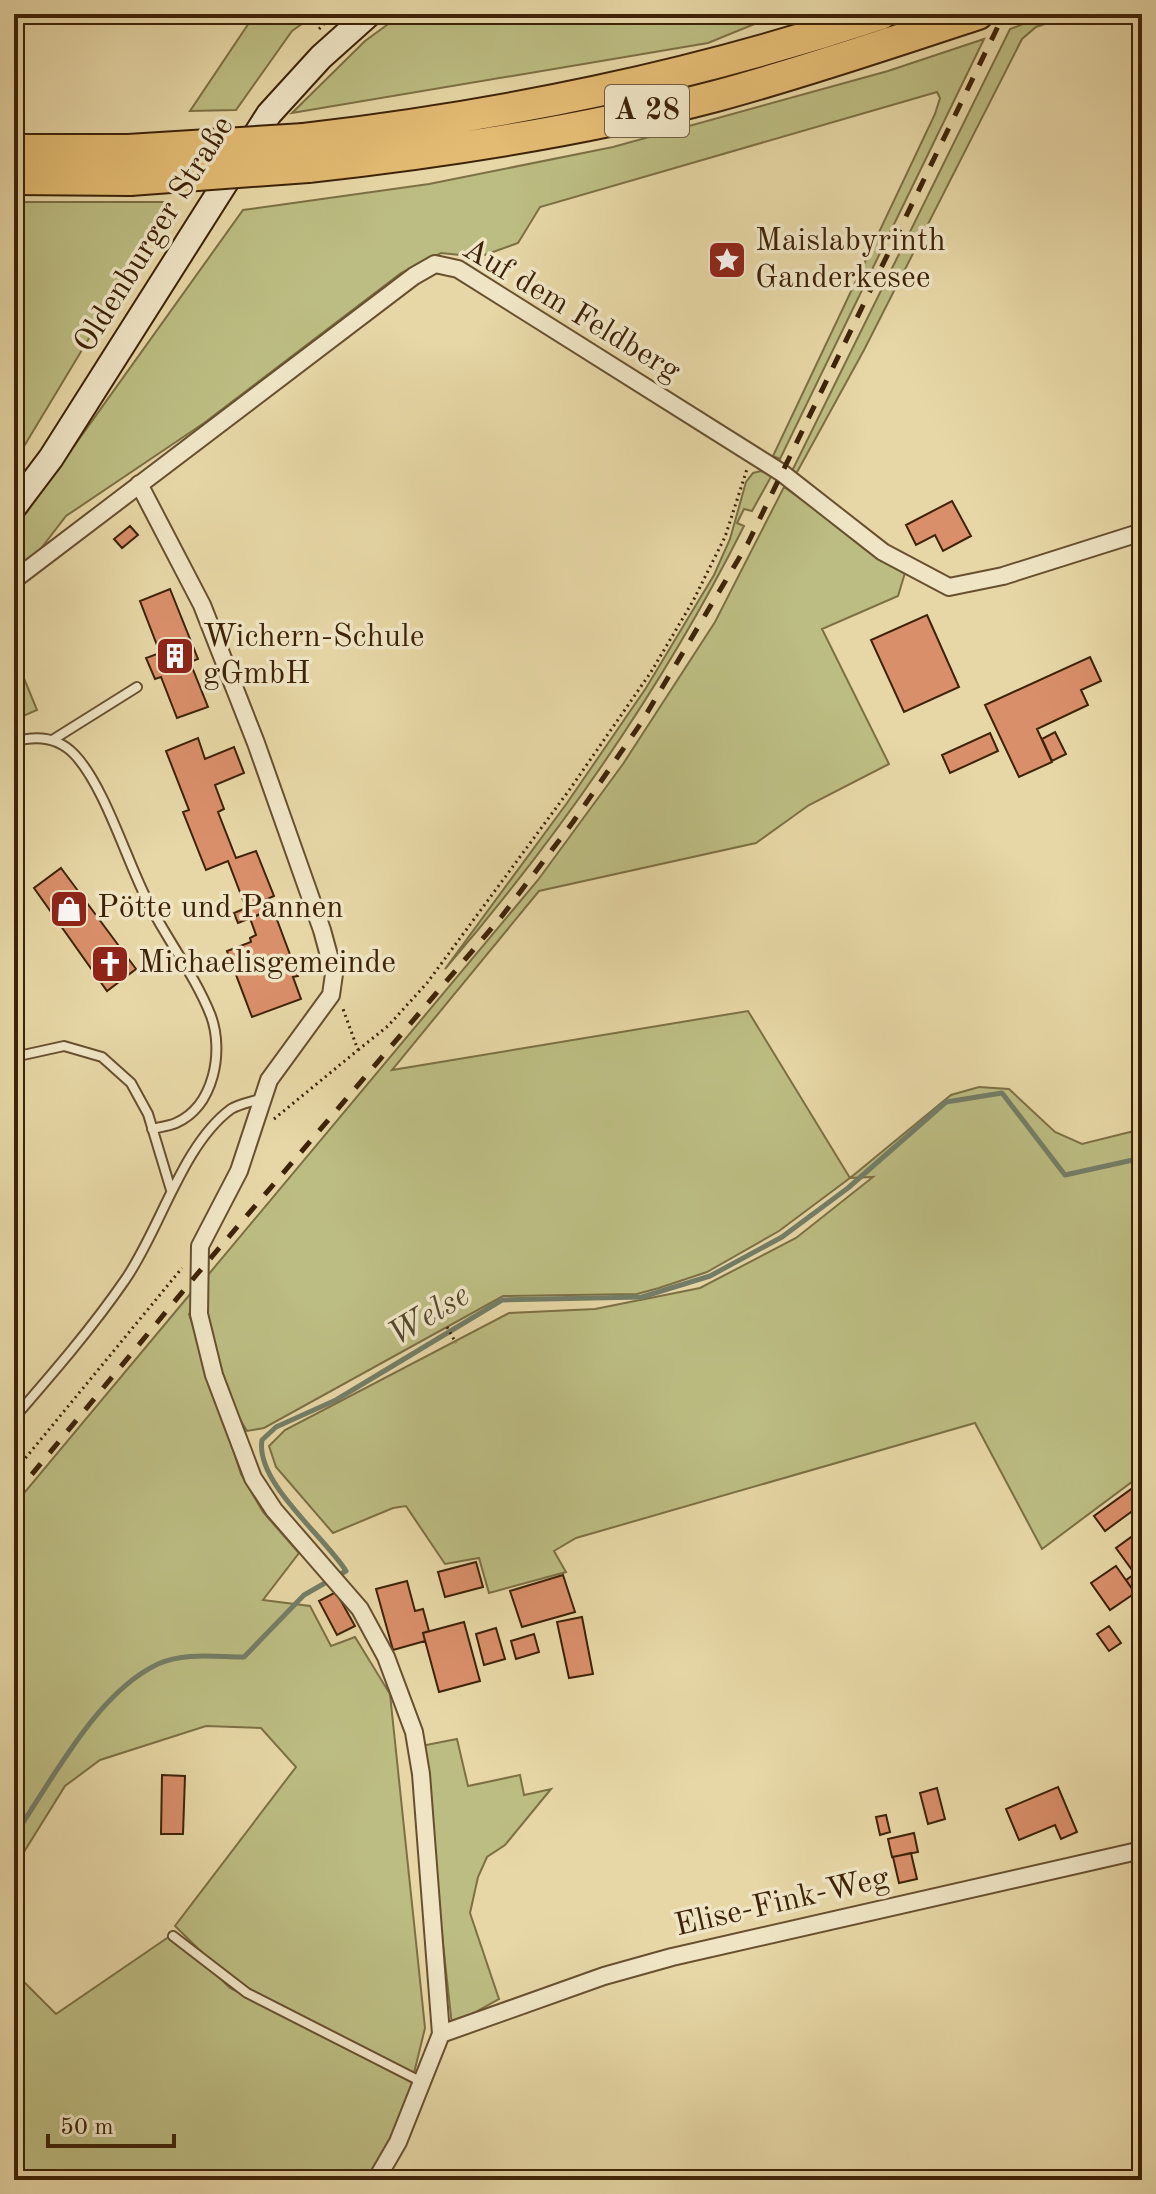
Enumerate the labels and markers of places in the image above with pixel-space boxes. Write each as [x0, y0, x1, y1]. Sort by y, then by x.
place label: Maislabyrinth Ganderkesee [755, 226, 946, 295]
place icon: Maislabyrinth Ganderkesee [706, 239, 748, 281]
place label: Wichern-Schule gGmbH [203, 622, 424, 691]
building icon: Wichern-Schule gGmbH [154, 635, 196, 677]
shop icon: Pötte und Pannen [48, 888, 90, 930]
place label: Pötte und Pannen [97, 893, 343, 925]
church icon: Michaelisgemeinde [89, 943, 131, 985]
place label: Michaelisgemeinde [138, 948, 396, 980]

